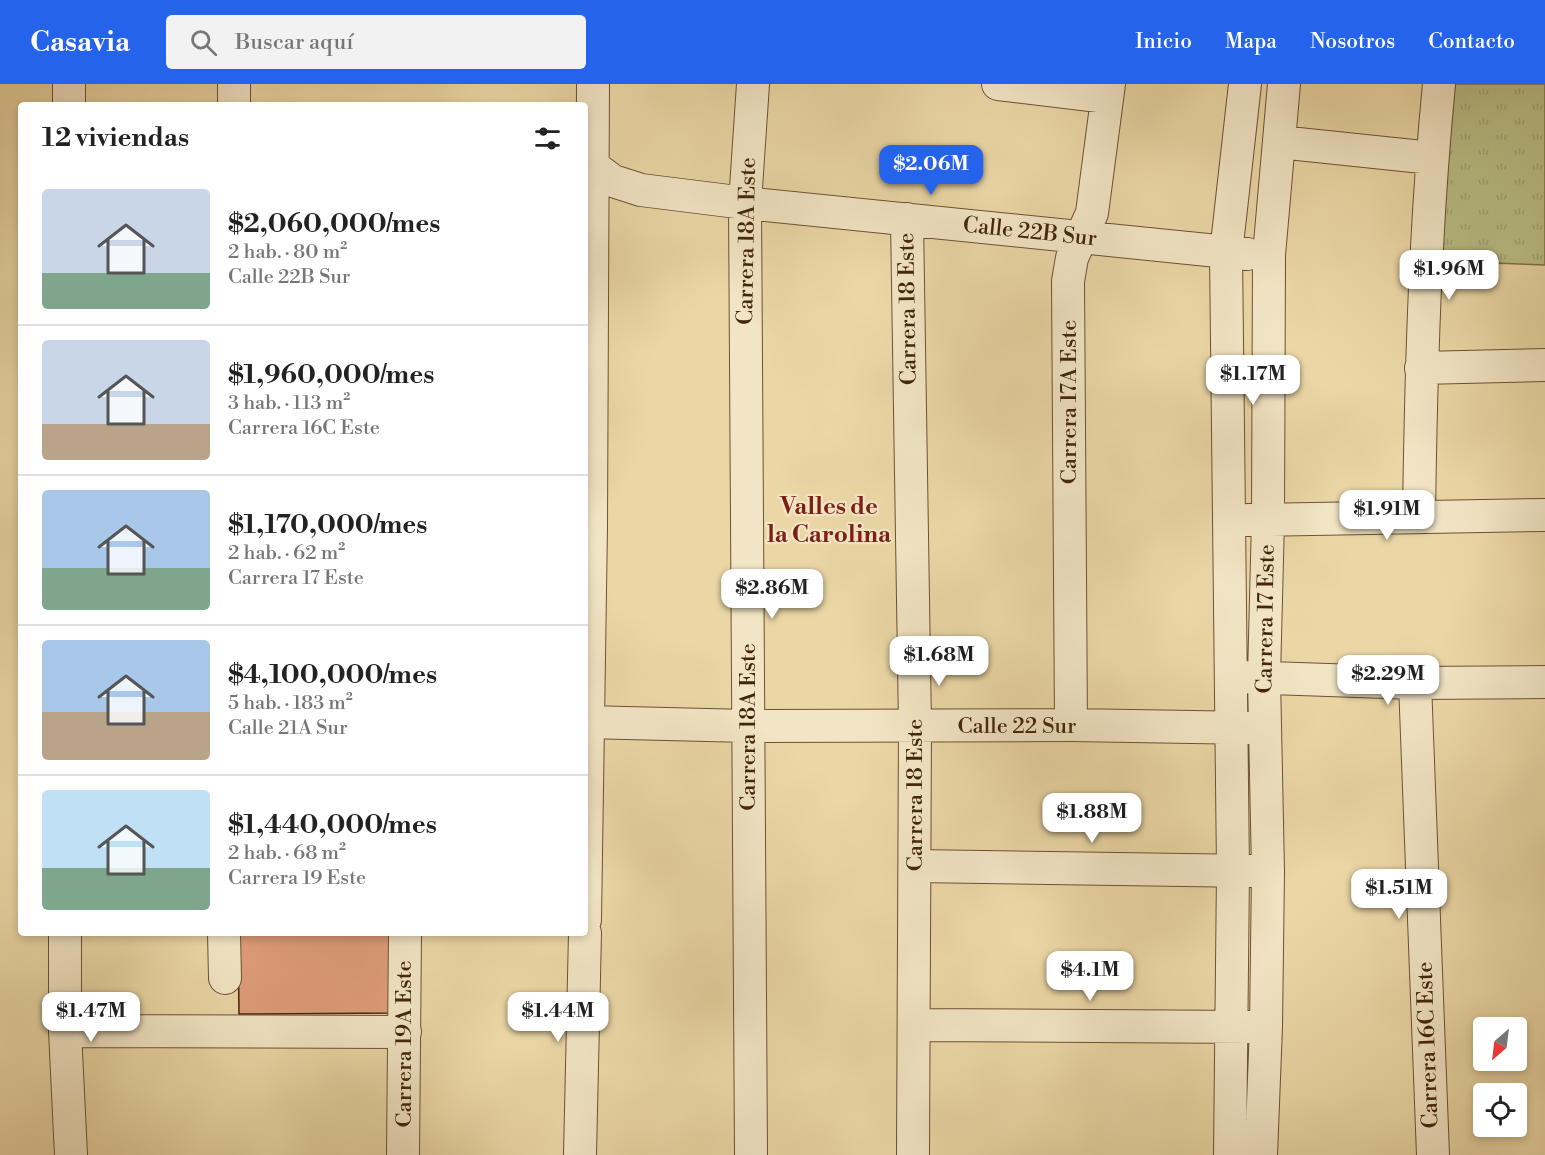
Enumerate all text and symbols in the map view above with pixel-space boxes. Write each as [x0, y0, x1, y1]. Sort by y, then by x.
search box [166, 15, 586, 69]
text: Casavia [30, 25, 130, 60]
icon: search [187, 26, 220, 59]
text: Buscar aquí [235, 29, 354, 56]
text: Inicio [1135, 29, 1192, 55]
text: Mapa [1225, 29, 1277, 55]
text: Nosotros [1310, 29, 1395, 55]
text: Contacto [1428, 29, 1515, 55]
text: 12 viviendas [42, 122, 189, 154]
icon: filters [531, 122, 564, 155]
pin: $2.06M [882, 145, 980, 196]
text: $2.06M [893, 152, 969, 177]
street label: Carrera 18A Este [732, 157, 762, 325]
text: $2,060,000/mes [228, 208, 440, 240]
street label: Calle 22B Sur [962, 212, 1098, 252]
icon: home [90, 213, 162, 285]
street label: Carrera 18 Este [893, 233, 923, 385]
text: 2 hab. · 80 m² [228, 240, 347, 265]
pin: $1.96M [1400, 250, 1498, 301]
text: $1.96M [1414, 257, 1484, 282]
text: Calle 22B Sur [228, 265, 350, 290]
street label: Carrera 17A Este [1056, 320, 1083, 484]
pin: $1.17M [1204, 355, 1302, 406]
text: $1,960,000/mes [228, 359, 434, 391]
text: $1.17M [1220, 362, 1286, 387]
icon: home [90, 364, 162, 436]
text: 3 hab. · 113 m² [228, 391, 350, 416]
text: Carrera 16C Este [228, 416, 380, 441]
pin: $1.91M [1338, 490, 1436, 541]
district label: Valles de la Carolina [767, 492, 892, 550]
text: $1.91M [1353, 497, 1421, 522]
text: $1,170,000/mes [228, 509, 427, 541]
icon: home [90, 514, 162, 586]
text: 2 hab. · 62 m² [228, 541, 345, 566]
street label: Carrera 17 Este [1251, 544, 1281, 694]
text: Carrera 17 Este [228, 566, 364, 591]
pin: $2.86M [723, 569, 821, 620]
text: $2.86M [735, 576, 809, 601]
pin: $1.68M [890, 636, 988, 687]
street label: Carrera 18A Este [735, 643, 762, 811]
text: $1.68M [904, 643, 975, 668]
pin: $2.29M [1339, 655, 1437, 706]
text: $4,100,000/mes [228, 659, 437, 691]
text: $2.29M [1351, 662, 1425, 687]
icon: home [90, 664, 162, 736]
text: 5 hab. · 183 m² [228, 691, 353, 716]
street label: Calle 22 Sur [957, 713, 1077, 740]
text: Calle 21A Sur [228, 716, 348, 741]
street label: Carrera 18 Este [902, 719, 929, 871]
pin: $1.88M [1043, 793, 1141, 844]
text: $1.88M [1056, 800, 1128, 825]
text: $1,440,000/mes [228, 809, 437, 841]
icon: home [90, 814, 162, 886]
text: 2 hab. · 68 m² [228, 841, 346, 866]
text: Carrera 19 Este [228, 866, 366, 891]
pin: $1.51M [1350, 869, 1448, 920]
text: $1.51M [1365, 876, 1433, 901]
pin: $4.1M [1048, 951, 1132, 1002]
text: $4.1M [1060, 958, 1120, 983]
street label: Carrera 19A Este [391, 960, 418, 1128]
street label: Carrera 16C Este [1412, 961, 1444, 1129]
pin: $1.47M [42, 992, 140, 1043]
pin: $1.44M [509, 992, 607, 1043]
text: $1.47M [56, 999, 126, 1024]
text: $1.44M [522, 999, 594, 1024]
north arrow [1473, 1017, 1527, 1071]
map controls [1473, 1017, 1527, 1137]
button: locate [1473, 1083, 1527, 1137]

